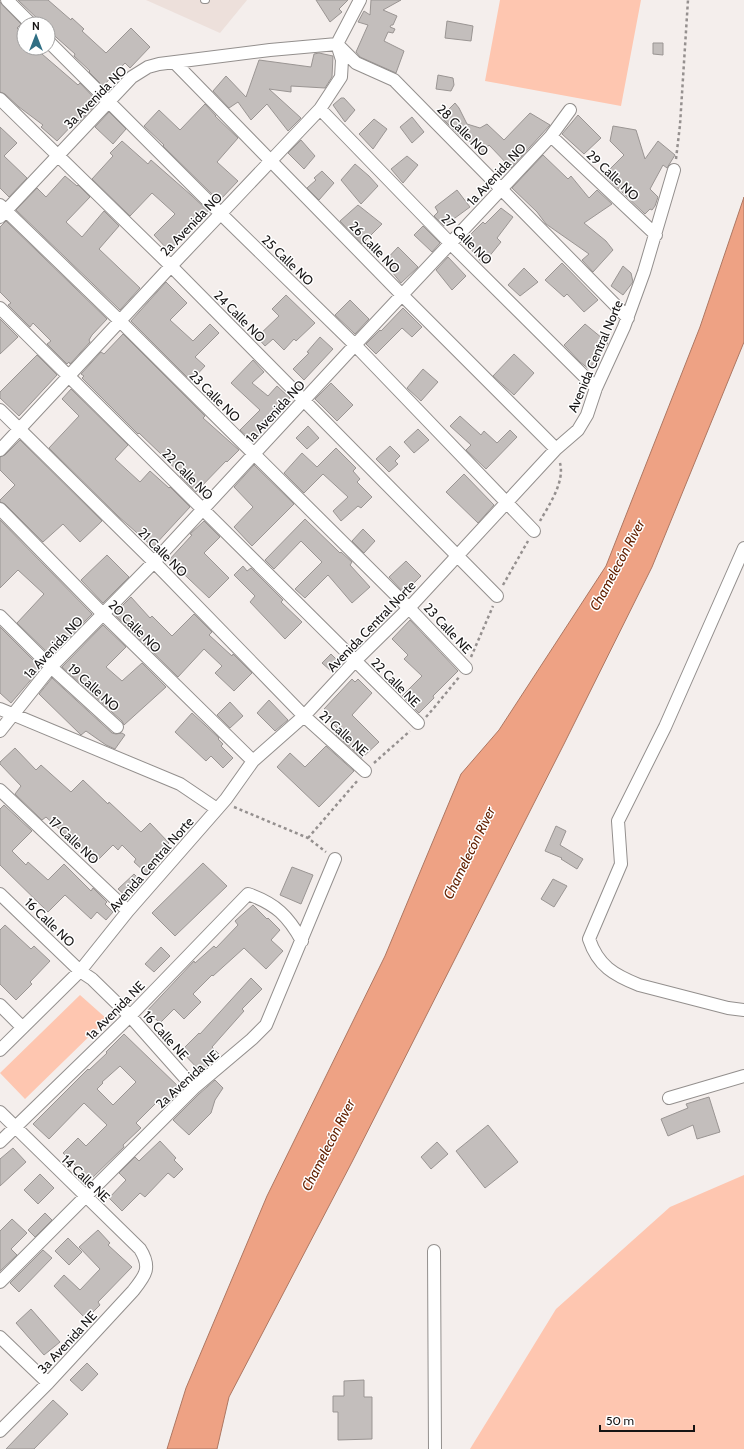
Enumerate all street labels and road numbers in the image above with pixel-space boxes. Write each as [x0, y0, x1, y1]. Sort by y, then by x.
street label: 3a Avenida NO [60, 62, 130, 132]
street label: 28 Calle NO [434, 101, 492, 159]
street label: 1a Avenida NO [463, 139, 529, 209]
street label: 29 Calle NO [583, 147, 643, 203]
street label: 2a Avenida NO [157, 189, 225, 259]
street label: 27 Calle NO [438, 210, 496, 268]
street label: 26 Calle NO [346, 218, 404, 276]
street label: 25 Calle NO [259, 231, 317, 289]
street label: 24 Calle NO [211, 287, 269, 345]
street label: Avenida Central Norte [564, 297, 626, 415]
street label: 23 Calle NO [186, 367, 244, 425]
street label: 1a Avenida NO [242, 376, 308, 446]
street label: 22 Calle NO [159, 445, 217, 503]
street label: 21 Calle NO [135, 524, 191, 580]
street label: Avenida Central Norte [323, 577, 419, 675]
street label: 20 Calle NO [105, 596, 165, 656]
street label: 23 Calle NE [421, 599, 475, 657]
street label: 1a Avenida NO [20, 612, 86, 682]
street label: 22 Calle NE [368, 654, 424, 710]
street label: 19 Calle NO [65, 660, 123, 714]
street label: 21 Calle NE [316, 707, 372, 759]
street label: 17 Calle NO [46, 813, 102, 867]
street label: Avenida Central Norte [105, 813, 197, 915]
street label: 16 Calle NO [22, 894, 78, 950]
street label: 1a Avenida NE [82, 977, 148, 1043]
street label: 16 Calle NE [140, 1007, 192, 1063]
street label: 2a Avenida NE [152, 1047, 222, 1111]
street label: 14 Calle NE [59, 1151, 113, 1205]
street label: 3a Avenida NE [34, 1307, 100, 1377]

